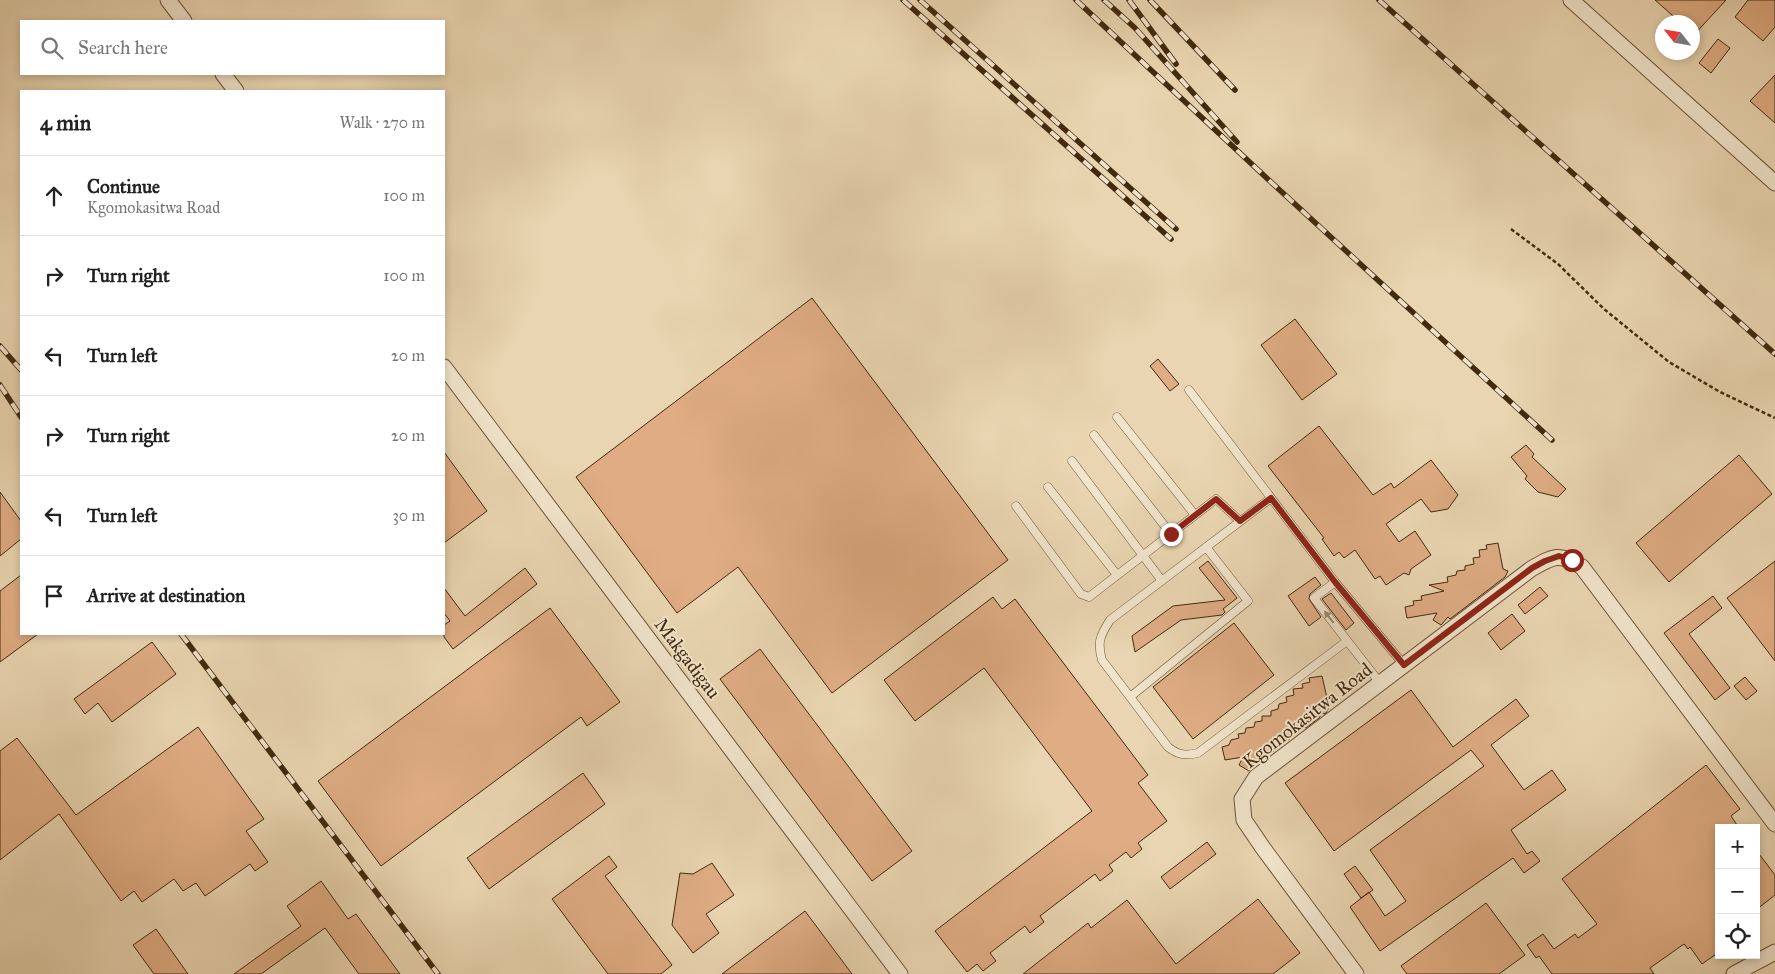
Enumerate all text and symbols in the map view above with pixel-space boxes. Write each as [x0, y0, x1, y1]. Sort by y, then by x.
north arrow [1655, 15, 1700, 60]
search box [20, 20, 445, 75]
icon: search [38, 34, 66, 62]
text: Search here [78, 36, 168, 59]
text: 4 min [40, 110, 91, 136]
text: Walk · 270 m [339, 113, 425, 132]
text: Continue [87, 175, 160, 198]
icon: ahead [40, 182, 68, 210]
text: 100 m [383, 186, 425, 205]
text: Kgomokasitwa Road [87, 198, 220, 217]
icon: right [40, 262, 68, 290]
text: Turn right [87, 264, 170, 287]
text: 100 m [383, 266, 425, 285]
icon: left [40, 342, 68, 370]
text: Turn left [87, 344, 157, 367]
text: 20 m [391, 346, 425, 365]
icon: right [40, 422, 68, 450]
text: Turn right [87, 424, 170, 447]
text: 20 m [391, 426, 425, 445]
icon: left [40, 502, 68, 530]
text: Turn left [87, 504, 157, 527]
text: 30 m [392, 506, 425, 525]
route end [1160, 523, 1183, 546]
route start [1561, 549, 1584, 572]
icon: arrive [40, 582, 68, 610]
text: Arrive at destination [87, 584, 245, 607]
one-way arrow [1323, 611, 1334, 624]
street label: Makgadigau [649, 613, 725, 704]
street label: Kgomokasitwa Road [1238, 657, 1378, 774]
map controls [1715, 824, 1760, 959]
button: + [1715, 824, 1760, 869]
button: − [1715, 869, 1760, 914]
button: locate [1715, 914, 1760, 959]

